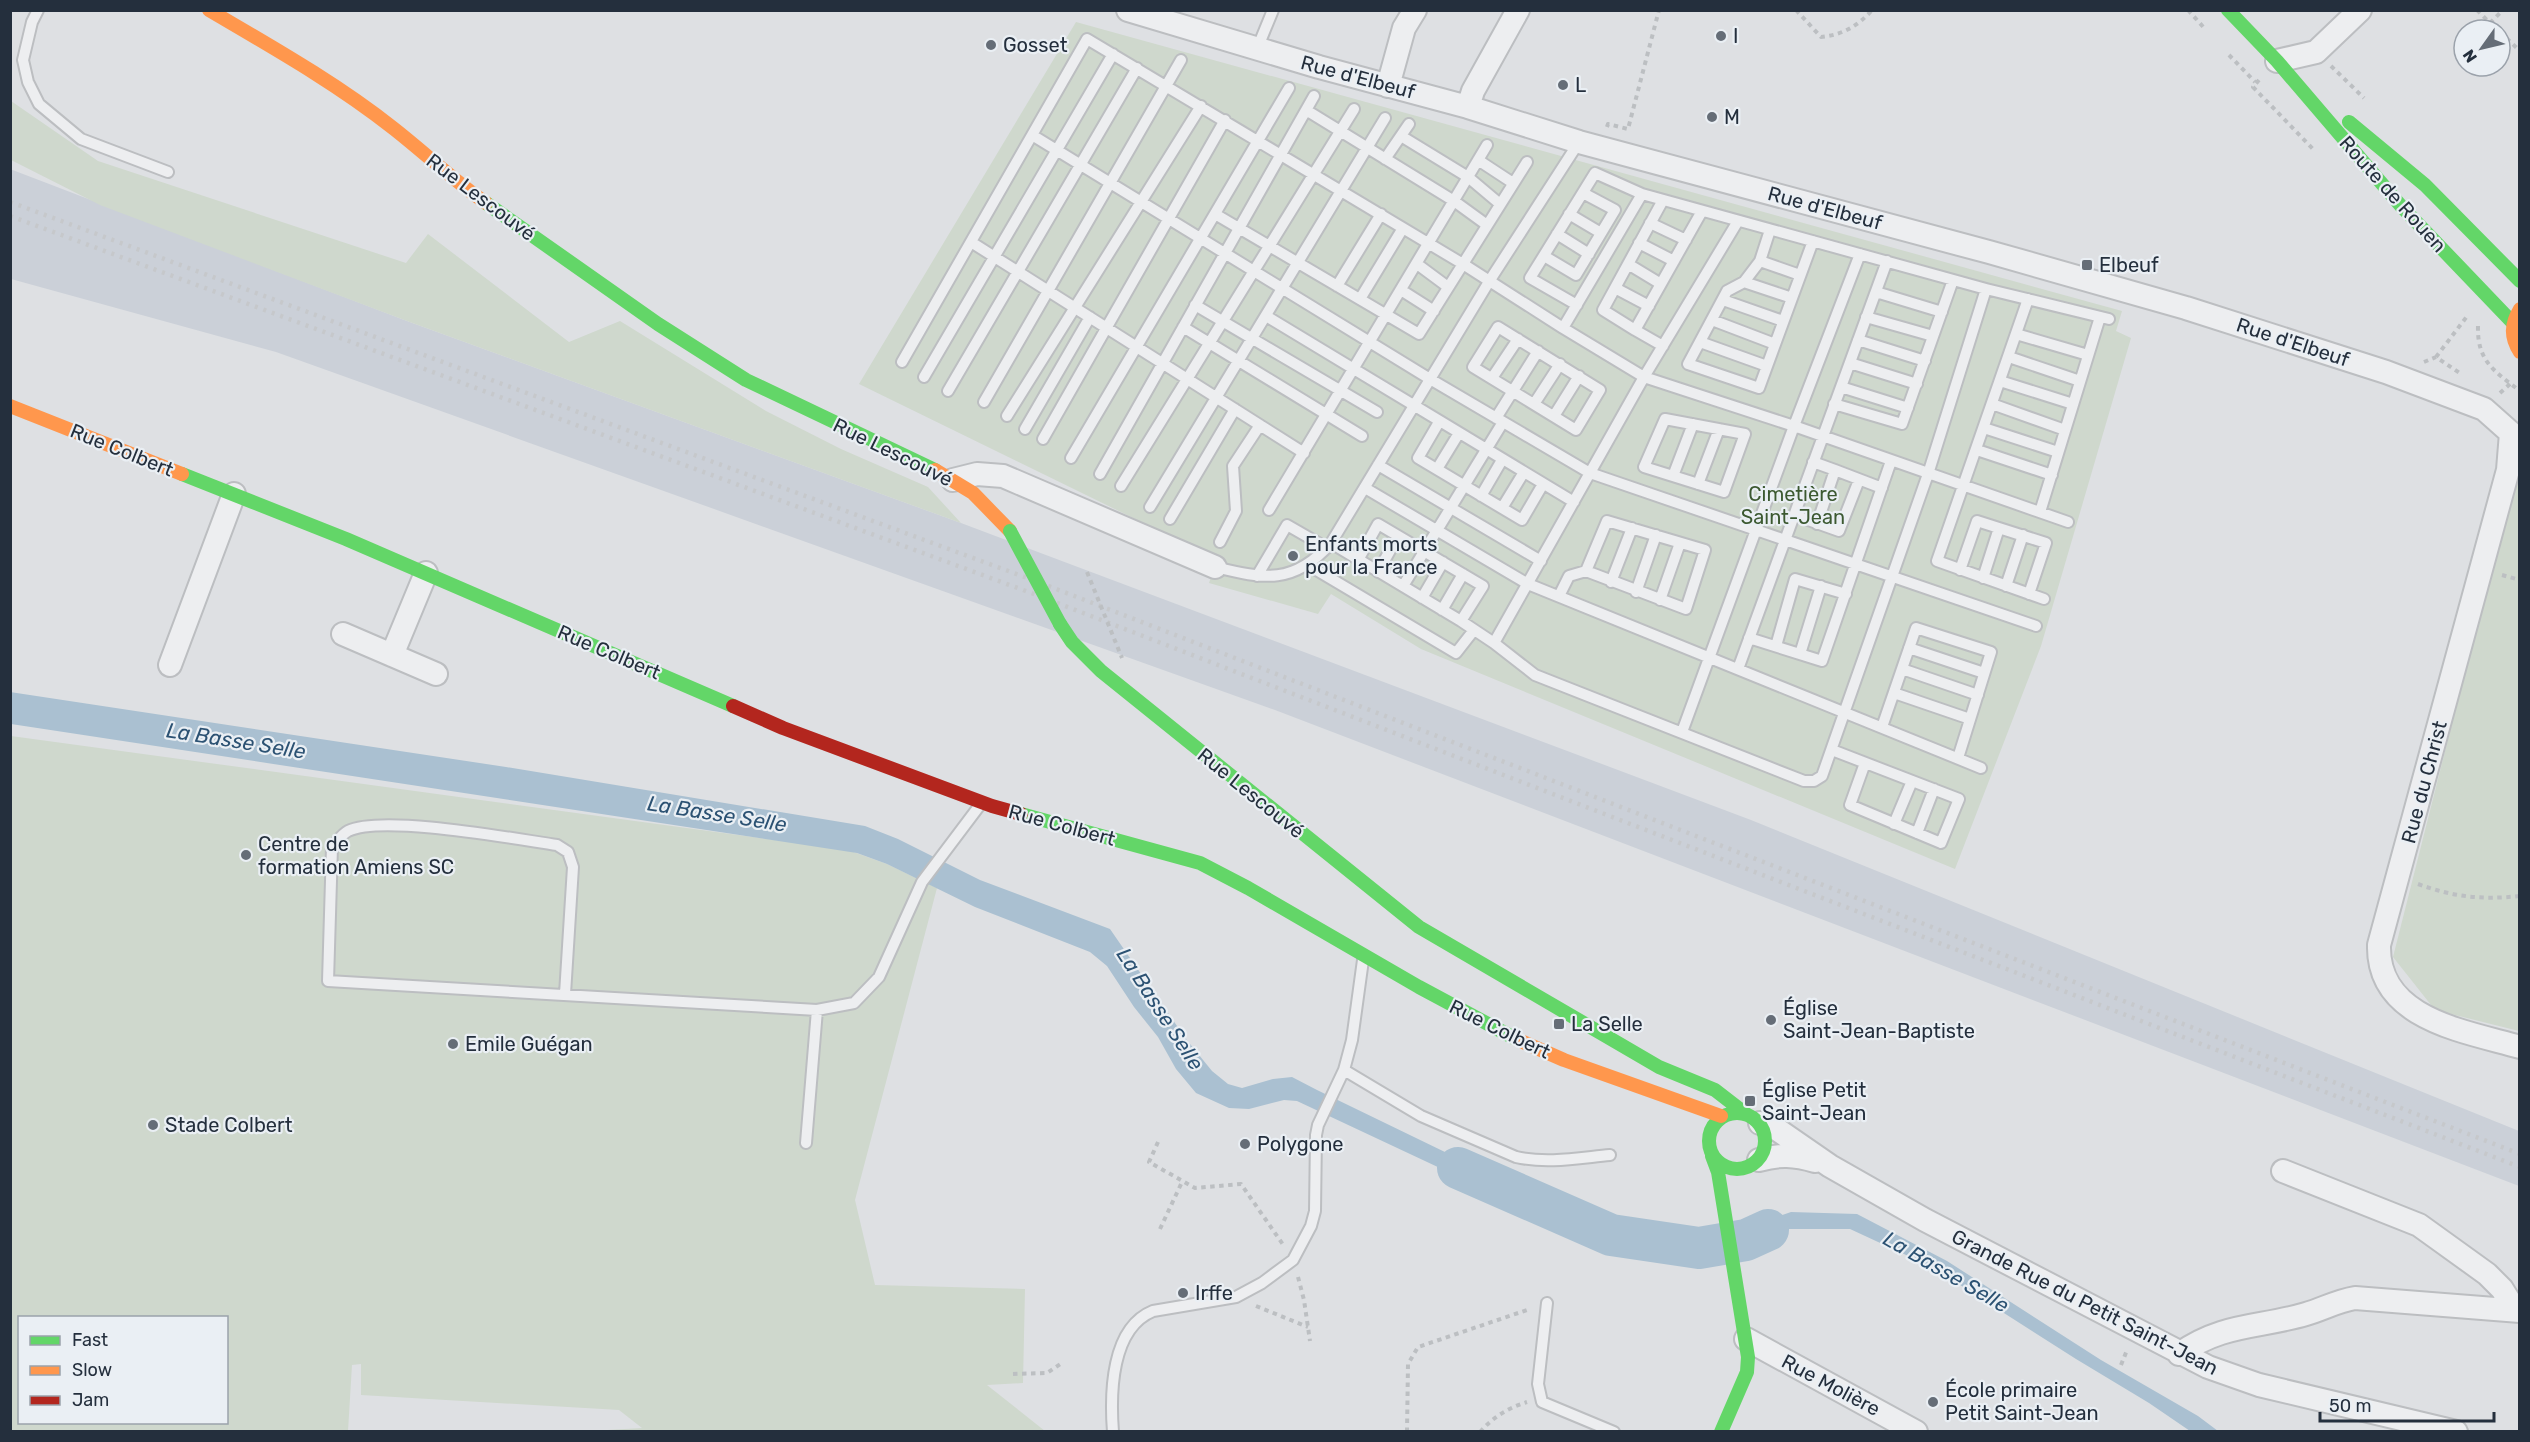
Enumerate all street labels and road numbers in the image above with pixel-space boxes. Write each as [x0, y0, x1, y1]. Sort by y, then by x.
street label: Rue d'Elbeuf [1298, 50, 1418, 104]
street label: Route de Rouen [2334, 131, 2452, 257]
street label: Rue Lescouvé [422, 148, 540, 246]
street label: Rue d'Elbeuf [1765, 181, 1885, 235]
street label: Rue d'Elbeuf [2233, 312, 2353, 372]
street label: Rue Lescouvé [829, 413, 957, 491]
street label: Rue Colbert [67, 418, 177, 482]
street label: Rue Colbert [554, 620, 664, 684]
street label: Rue du Christ [2396, 718, 2452, 846]
street label: Rue Lescouvé [1193, 743, 1309, 843]
street label: Rue Colbert [1006, 799, 1118, 851]
street label: Rue Colbert [1446, 994, 1555, 1064]
street label: Grande Rue du Petit Saint-Jean [1948, 1224, 2222, 1380]
street label: Rue Molière [1778, 1349, 1884, 1421]

